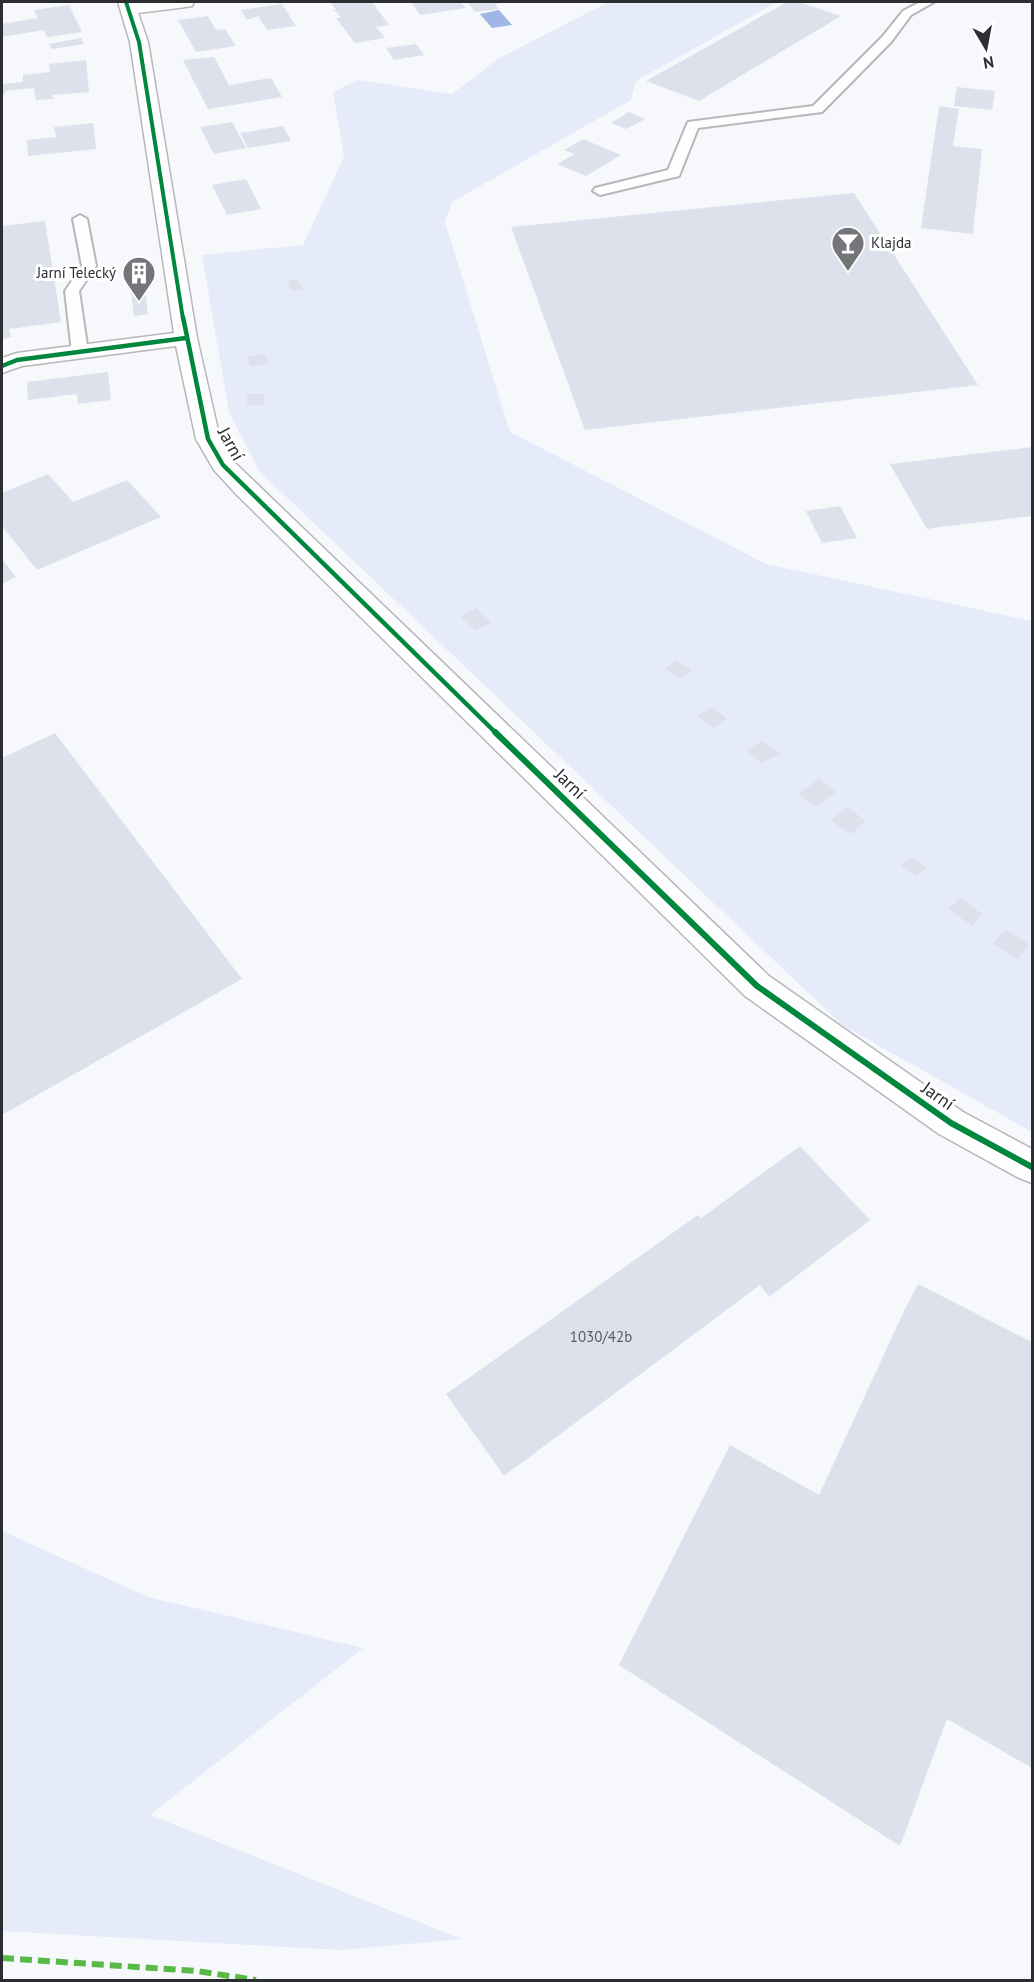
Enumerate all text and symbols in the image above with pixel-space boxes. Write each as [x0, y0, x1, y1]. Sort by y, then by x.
north arrow [956, 18, 1016, 78]
text: N [982, 52, 996, 74]
bar icon: Klajda [830, 225, 866, 272]
place label: Klajda [871, 233, 912, 252]
building icon: Jarní Telecký [121, 255, 157, 302]
place label: Jarní Telecký [36, 263, 116, 282]
street label: Jarní [212, 422, 250, 465]
street label: Jarní [549, 763, 591, 804]
street label: Jarní [917, 1076, 959, 1115]
house number: 1030/42b [570, 1327, 632, 1346]

